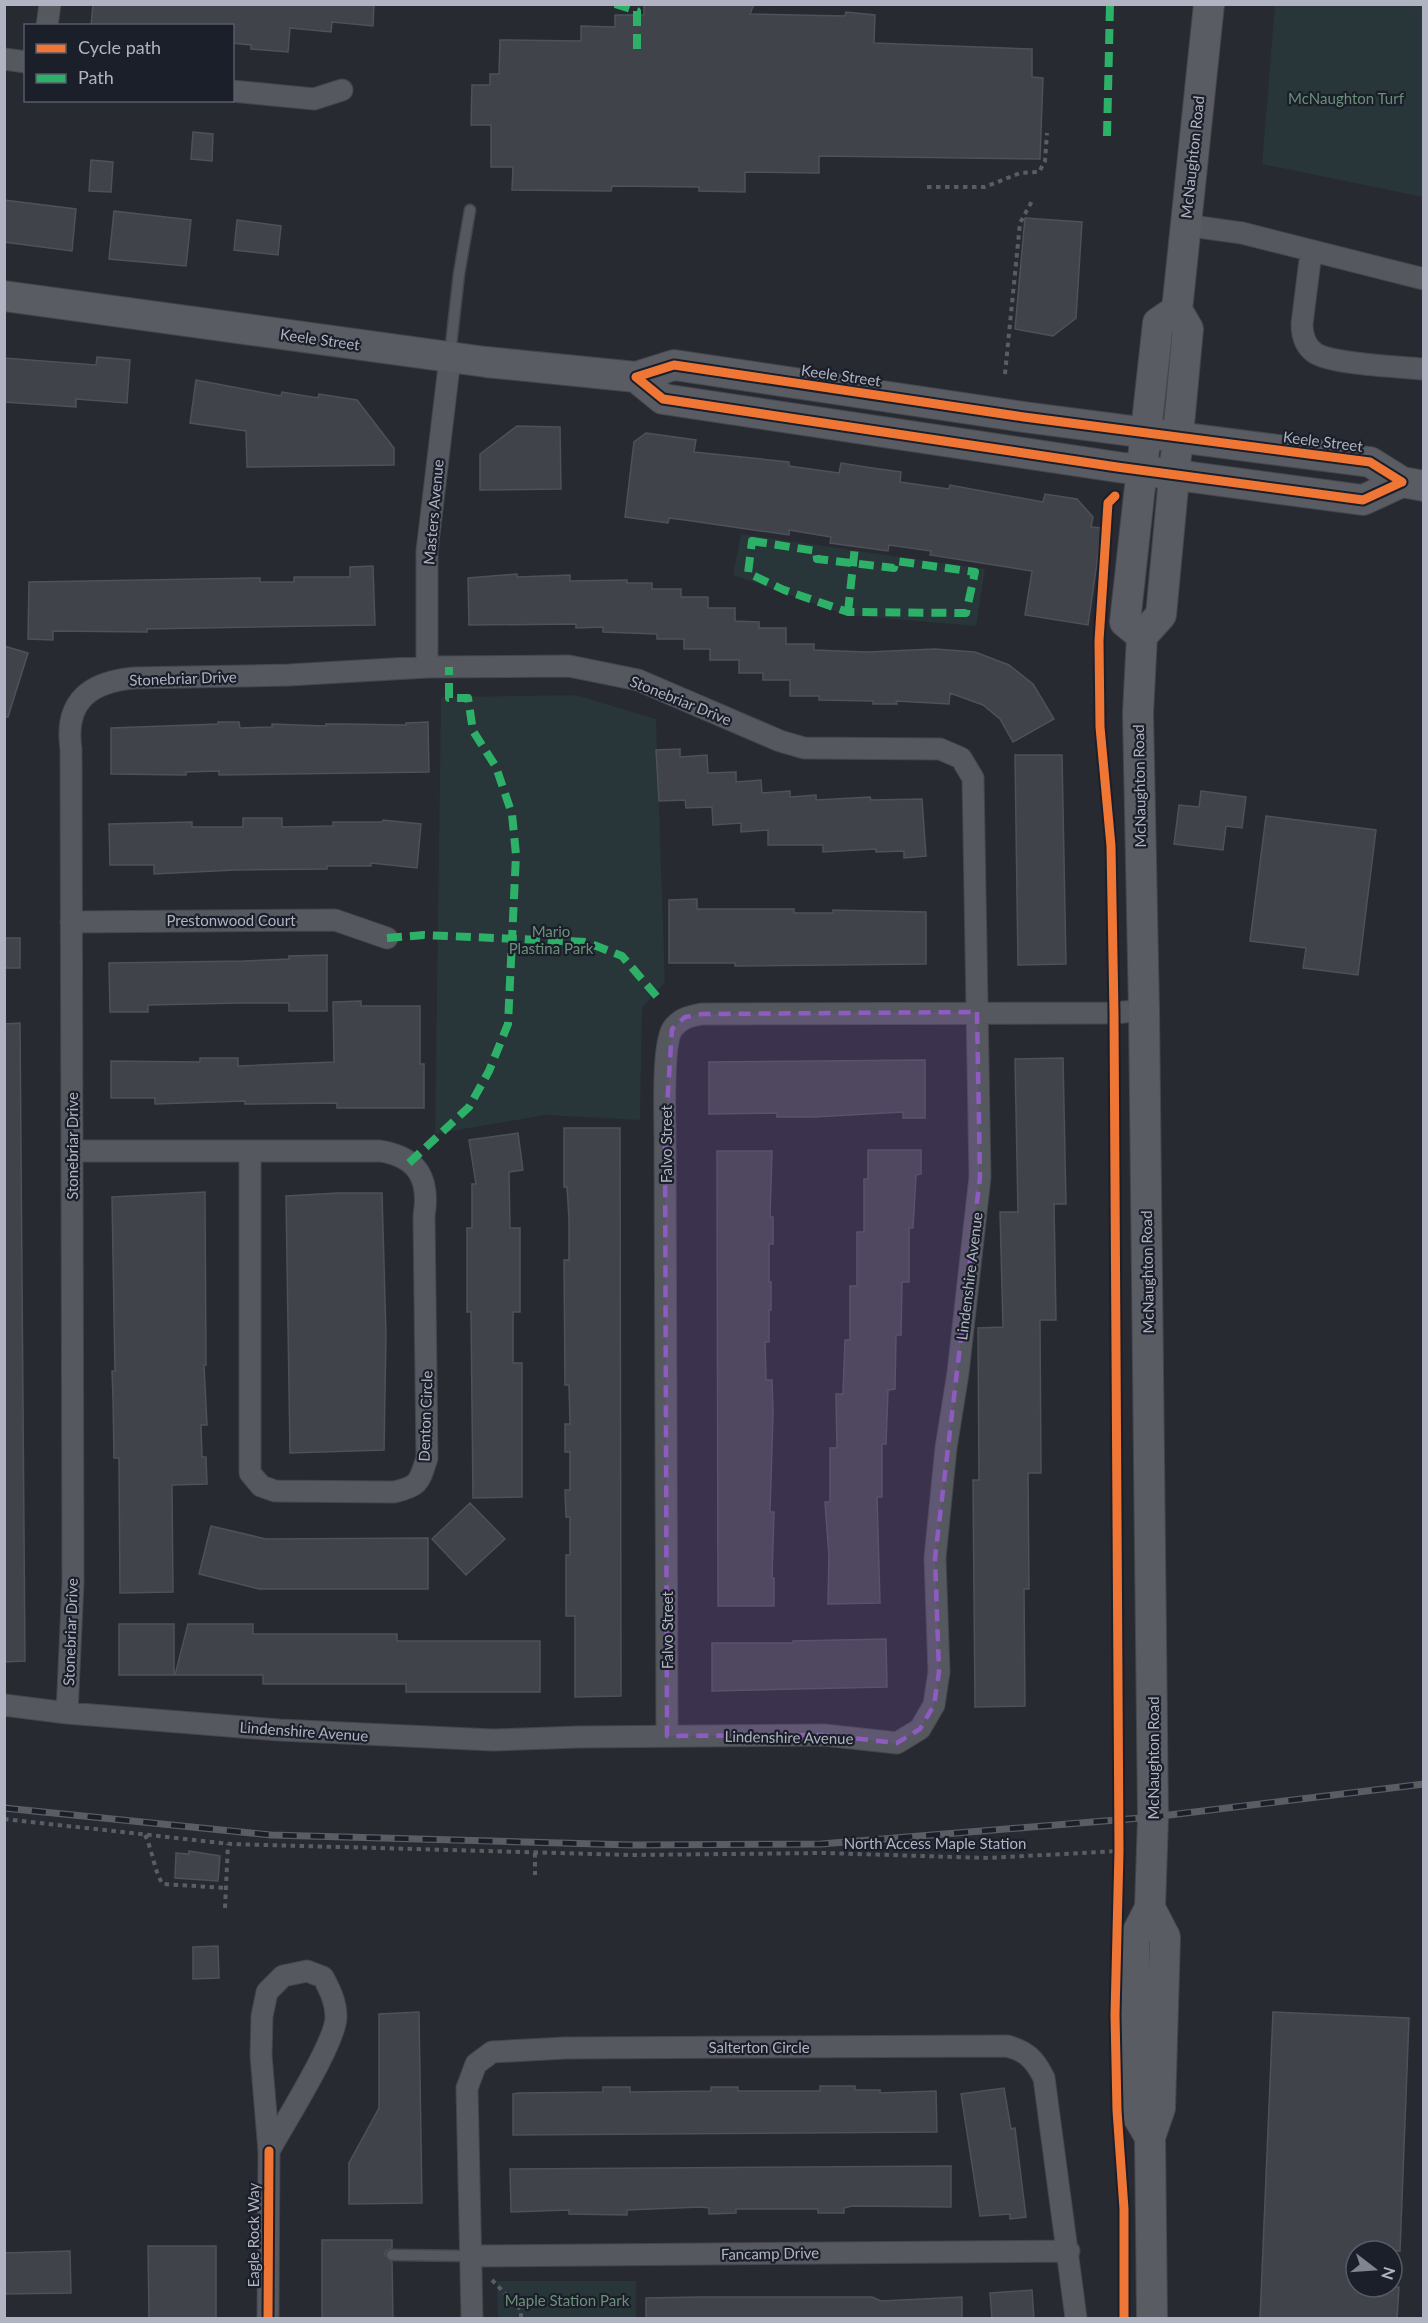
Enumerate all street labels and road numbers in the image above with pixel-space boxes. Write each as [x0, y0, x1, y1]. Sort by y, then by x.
street label: McNaughton Road [1177, 95, 1207, 219]
street label: Keele Street [279, 325, 361, 354]
street label: Keele Street [800, 361, 882, 390]
street label: Keele Street [1282, 427, 1364, 455]
street label: Masters Avenue [419, 458, 447, 565]
street label: Stonebriar Drive [129, 667, 237, 689]
street label: Stonebriar Drive [628, 671, 734, 729]
street label: McNaughton Road [1129, 724, 1149, 848]
street label: Prestonwood Court [166, 911, 296, 929]
street label: Stonebriar Drive [63, 1092, 81, 1200]
street label: Falvo Street [657, 1104, 675, 1183]
street label: McNaughton Road [1137, 1210, 1157, 1334]
street label: Lindenshire Avenue [952, 1211, 986, 1341]
street label: Denton Circle [414, 1370, 436, 1462]
street label: Stonebriar Drive [59, 1578, 81, 1686]
street label: Falvo Street [658, 1590, 676, 1669]
street label: McNaughton Road [1144, 1696, 1162, 1820]
street label: Lindenshire Avenue [239, 1718, 369, 1744]
street label: Lindenshire Avenue [724, 1727, 854, 1747]
street label: North Access Maple Station [844, 1834, 1026, 1852]
street label: Salterton Circle [708, 2038, 810, 2056]
street label: Eagle Rock Way [244, 2182, 262, 2287]
street label: Fancamp Drive [721, 2243, 819, 2263]

